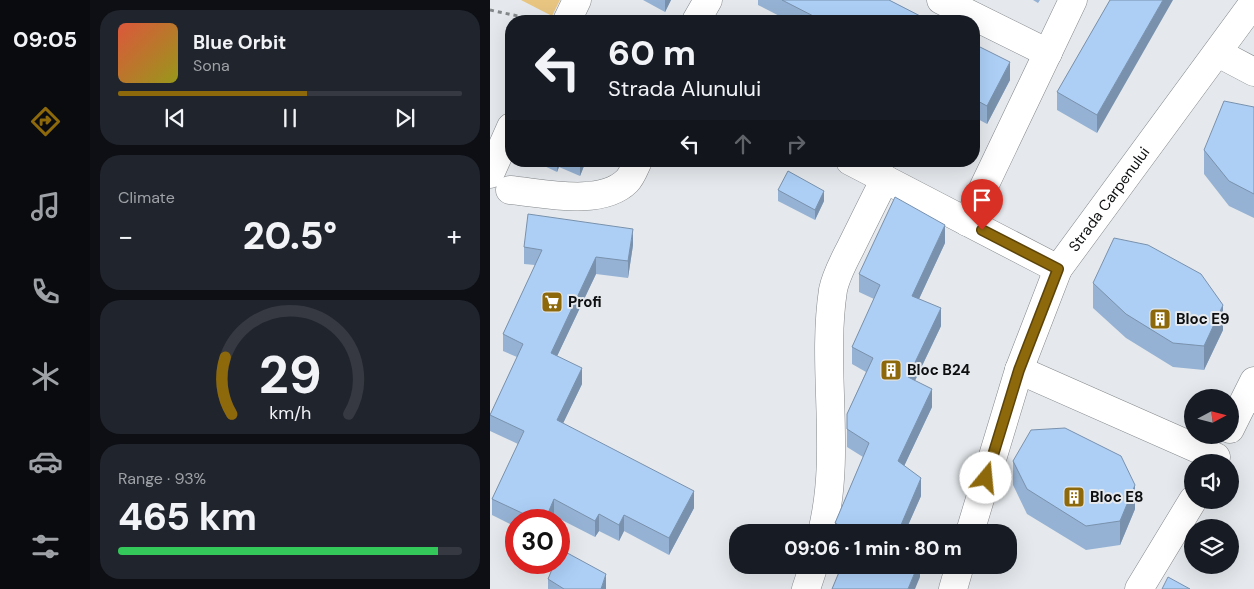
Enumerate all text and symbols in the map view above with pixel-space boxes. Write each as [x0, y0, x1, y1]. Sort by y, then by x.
text: 09:05 [13, 25, 77, 54]
text: Blue Orbit [193, 30, 286, 55]
text: 60 m [608, 30, 696, 76]
icon: left [525, 35, 590, 100]
text: Sona [193, 55, 230, 76]
text: Strada Alunului [608, 74, 761, 103]
icon: directions [28, 104, 63, 139]
icon: previous [161, 104, 189, 132]
icon: pause [276, 104, 304, 132]
icon: next [391, 104, 419, 132]
icon: left [676, 130, 704, 158]
icon: ahead [729, 130, 757, 158]
icon: right [782, 130, 810, 158]
street label: Strada Carpenului [1064, 143, 1154, 256]
pin [961, 179, 1003, 230]
icon: arrive [968, 186, 996, 214]
text: Climate [118, 187, 175, 208]
icon: music [28, 189, 63, 224]
text: 20.5° [243, 211, 337, 261]
text: − [118, 218, 133, 255]
text: + [447, 218, 462, 255]
icon: phone [28, 274, 63, 309]
supermarket icon: Profi [540, 290, 564, 314]
place label: Profi [568, 292, 602, 312]
building icon: Bloc E9 [1148, 307, 1172, 331]
place label: Bloc E9 [1176, 309, 1230, 329]
text: 29 [259, 341, 321, 409]
building icon: Bloc B24 [879, 358, 903, 382]
icon: climate [28, 359, 63, 394]
place label: Bloc B24 [907, 360, 970, 380]
north arrow [1184, 389, 1239, 444]
map controls [1184, 389, 1239, 574]
text: km/h [269, 401, 311, 425]
icon: car [28, 444, 63, 479]
position arrow [959, 451, 1011, 503]
button: sound [1184, 454, 1239, 509]
text: Range · 93% [118, 468, 206, 489]
building icon: Bloc E8 [1062, 485, 1086, 509]
place label: Bloc E8 [1090, 487, 1144, 507]
text: 465 km [118, 492, 257, 542]
speed limit sign: 30 [505, 509, 570, 574]
button: layers [1184, 519, 1239, 574]
icon: filters [28, 529, 63, 564]
text: 09:06 · 1 min · 80 m [784, 536, 962, 561]

